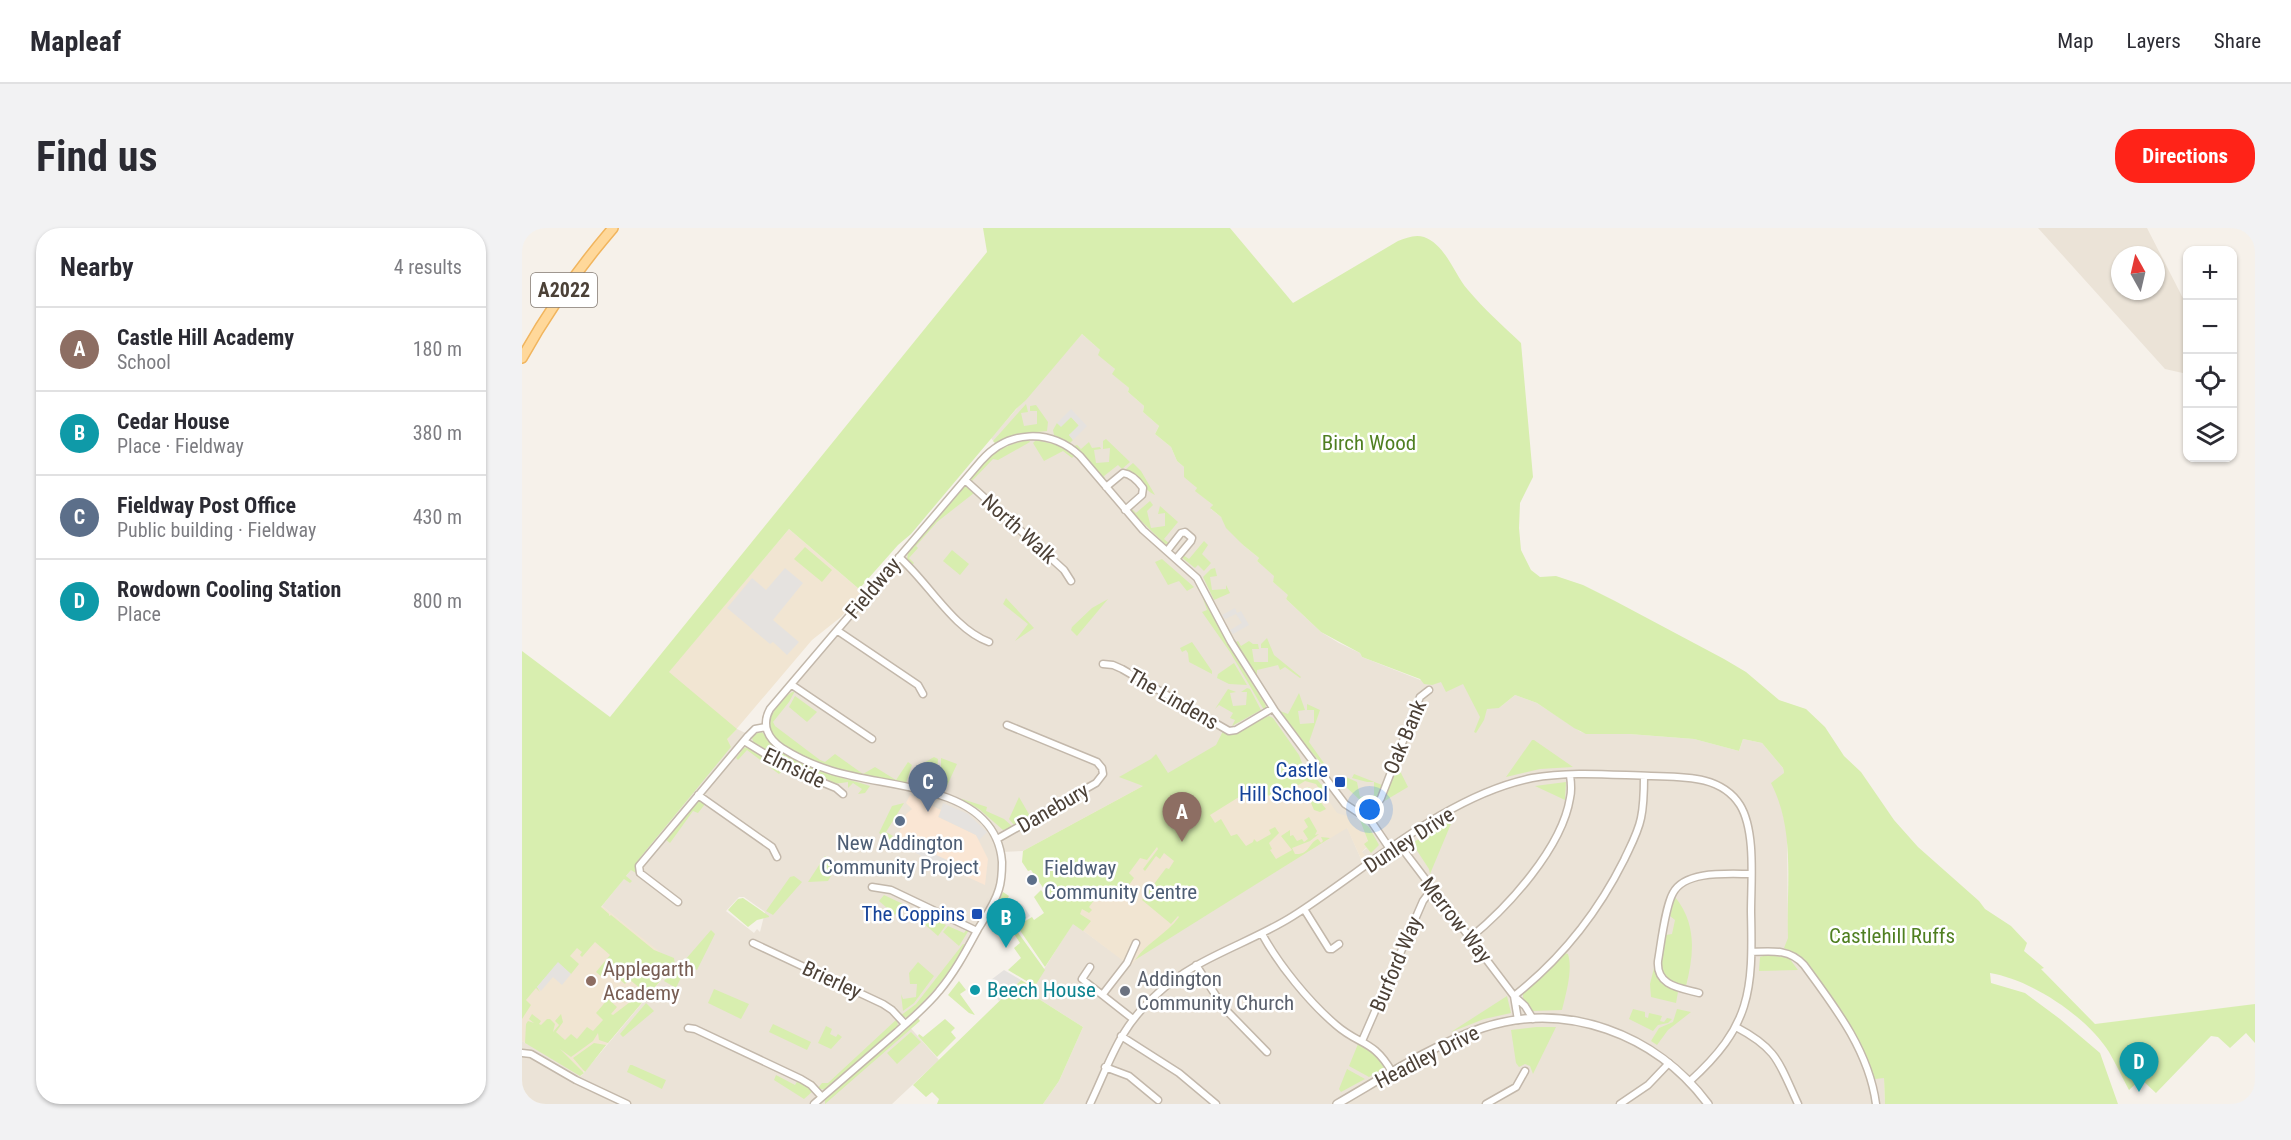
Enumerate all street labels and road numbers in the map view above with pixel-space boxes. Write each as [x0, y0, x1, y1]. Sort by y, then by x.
road number: A2022 [531, 273, 597, 307]
street label: North Walk [977, 489, 1061, 569]
street label: Fieldway [841, 552, 906, 623]
street label: The Lindens [1123, 663, 1223, 735]
street label: Oak Bank [1379, 696, 1432, 778]
street label: Elmside [759, 743, 829, 793]
street label: Danebury [1013, 778, 1093, 838]
street label: Dunley Drive [1360, 802, 1459, 878]
street label: Merrow Way [1415, 873, 1497, 968]
street label: Burford Way [1365, 913, 1427, 1015]
street label: Brierley [799, 956, 865, 1004]
street label: Headley Drive [1371, 1021, 1483, 1093]

